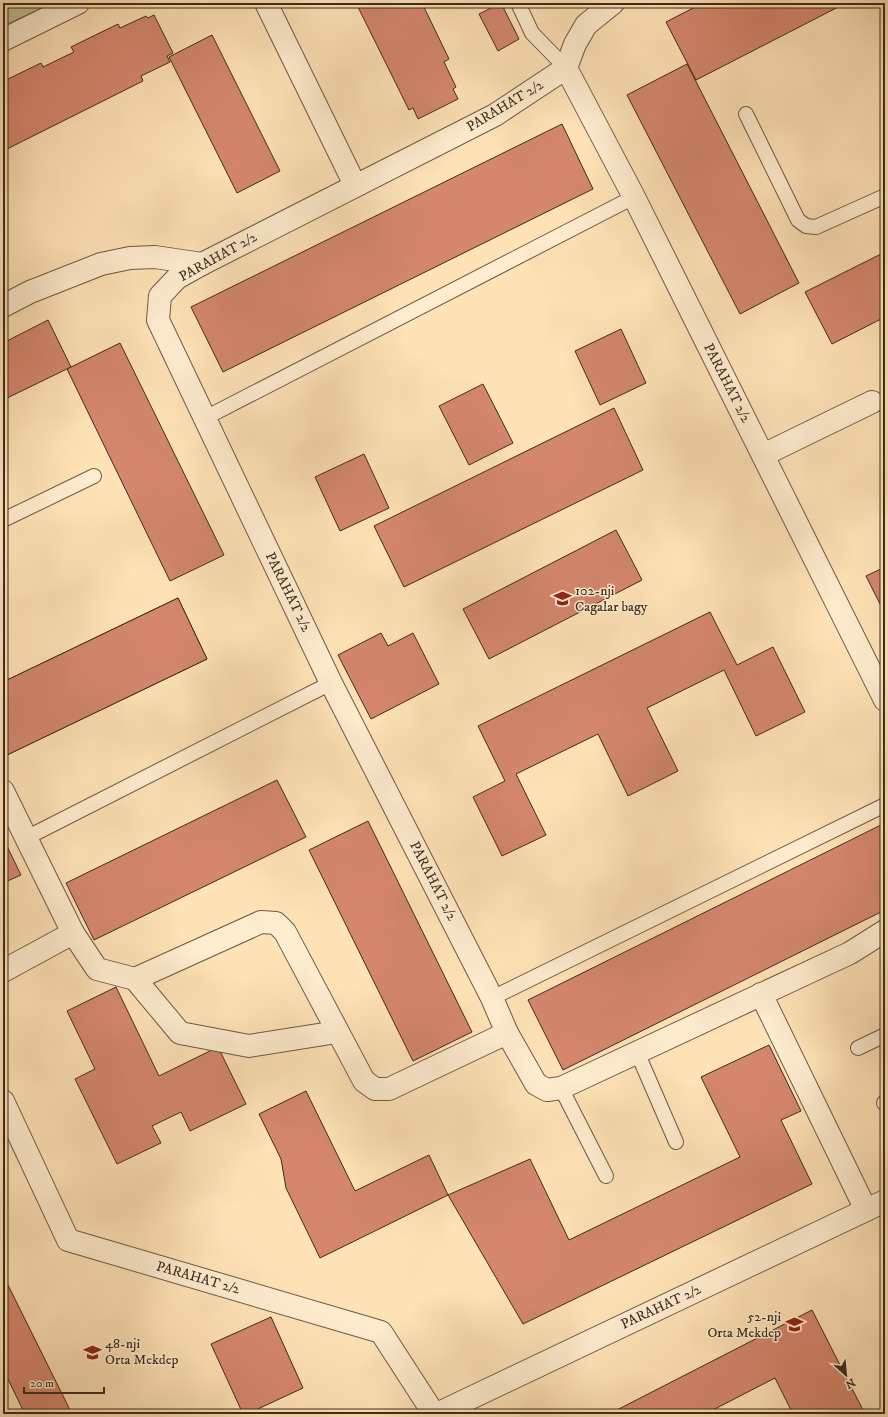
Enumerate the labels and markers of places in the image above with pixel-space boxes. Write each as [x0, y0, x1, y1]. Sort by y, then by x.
place label: 102-nji Cagalar bagy [575, 582, 648, 616]
school or university icon: 102-nji Cagalar bagy [552, 589, 572, 609]
place label: 52-nji Orta Mekdep [707, 1308, 781, 1342]
school or university icon: 52-nji Orta Mekdep [784, 1315, 804, 1335]
place label: 48-nji Orta Mekdep [105, 1335, 179, 1369]
school or university icon: 48-nji Orta Mekdep [82, 1342, 102, 1362]

